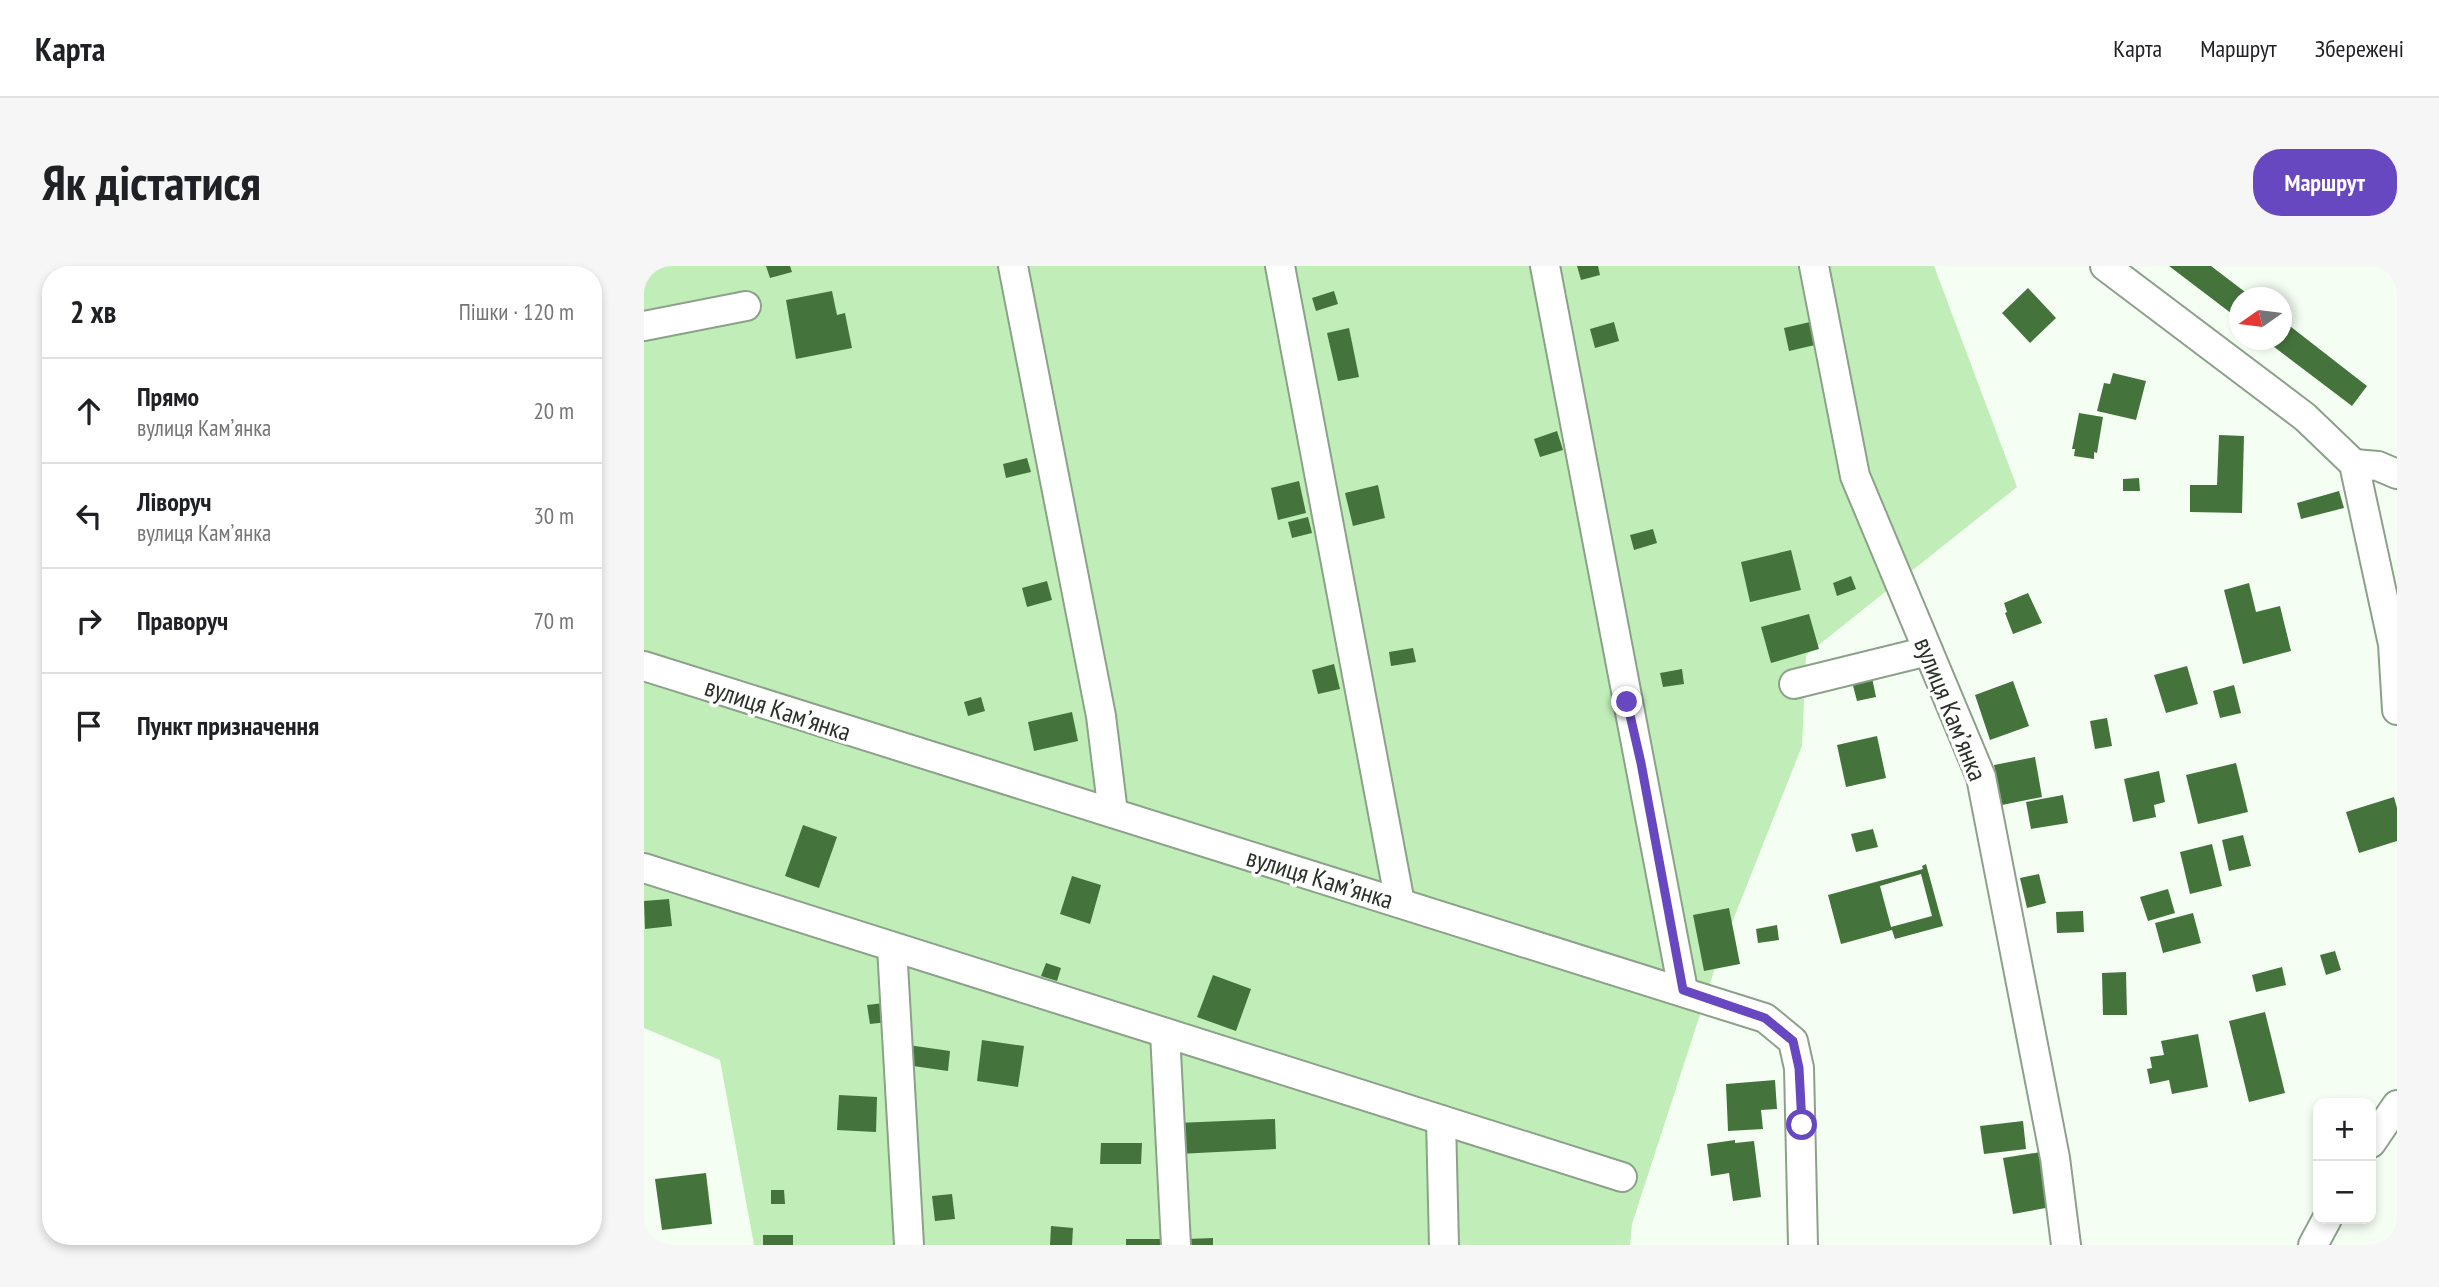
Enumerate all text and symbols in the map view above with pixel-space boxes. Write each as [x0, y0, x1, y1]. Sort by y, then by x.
text: Карта [35, 27, 105, 70]
text: Карта [2113, 33, 2162, 64]
text: Маршрут [2200, 33, 2277, 64]
text: Збережені [2315, 33, 2404, 64]
button: Маршрут [2253, 149, 2397, 216]
text: Як дістатися [42, 150, 261, 214]
north arrow [2229, 287, 2292, 350]
text: 2 хв [70, 292, 116, 331]
text: Пішки · 120 m [459, 297, 574, 326]
text: Прямо [137, 380, 199, 413]
icon: ahead [70, 392, 108, 430]
text: 20 m [533, 396, 574, 425]
text: вулиця Камʼянка [137, 413, 271, 442]
text: Ліворуч [137, 485, 211, 518]
icon: left [70, 497, 108, 535]
text: 30 m [533, 501, 574, 530]
text: вулиця Камʼянка [137, 518, 271, 547]
icon: right [70, 602, 108, 640]
text: Праворуч [137, 604, 228, 637]
text: 70 m [533, 606, 574, 635]
street label: вулиця Камʼянка [1907, 632, 1995, 786]
street label: вулиця Камʼянка [701, 670, 855, 748]
route end [1611, 686, 1642, 717]
icon: arrive [70, 707, 108, 745]
text: Пункт призначення [137, 709, 319, 742]
street label: вулиця Камʼянка [1243, 840, 1397, 916]
map controls [2313, 1098, 2376, 1224]
button: + [2313, 1098, 2376, 1161]
route start [1786, 1109, 1817, 1140]
button: − [2313, 1161, 2376, 1224]

